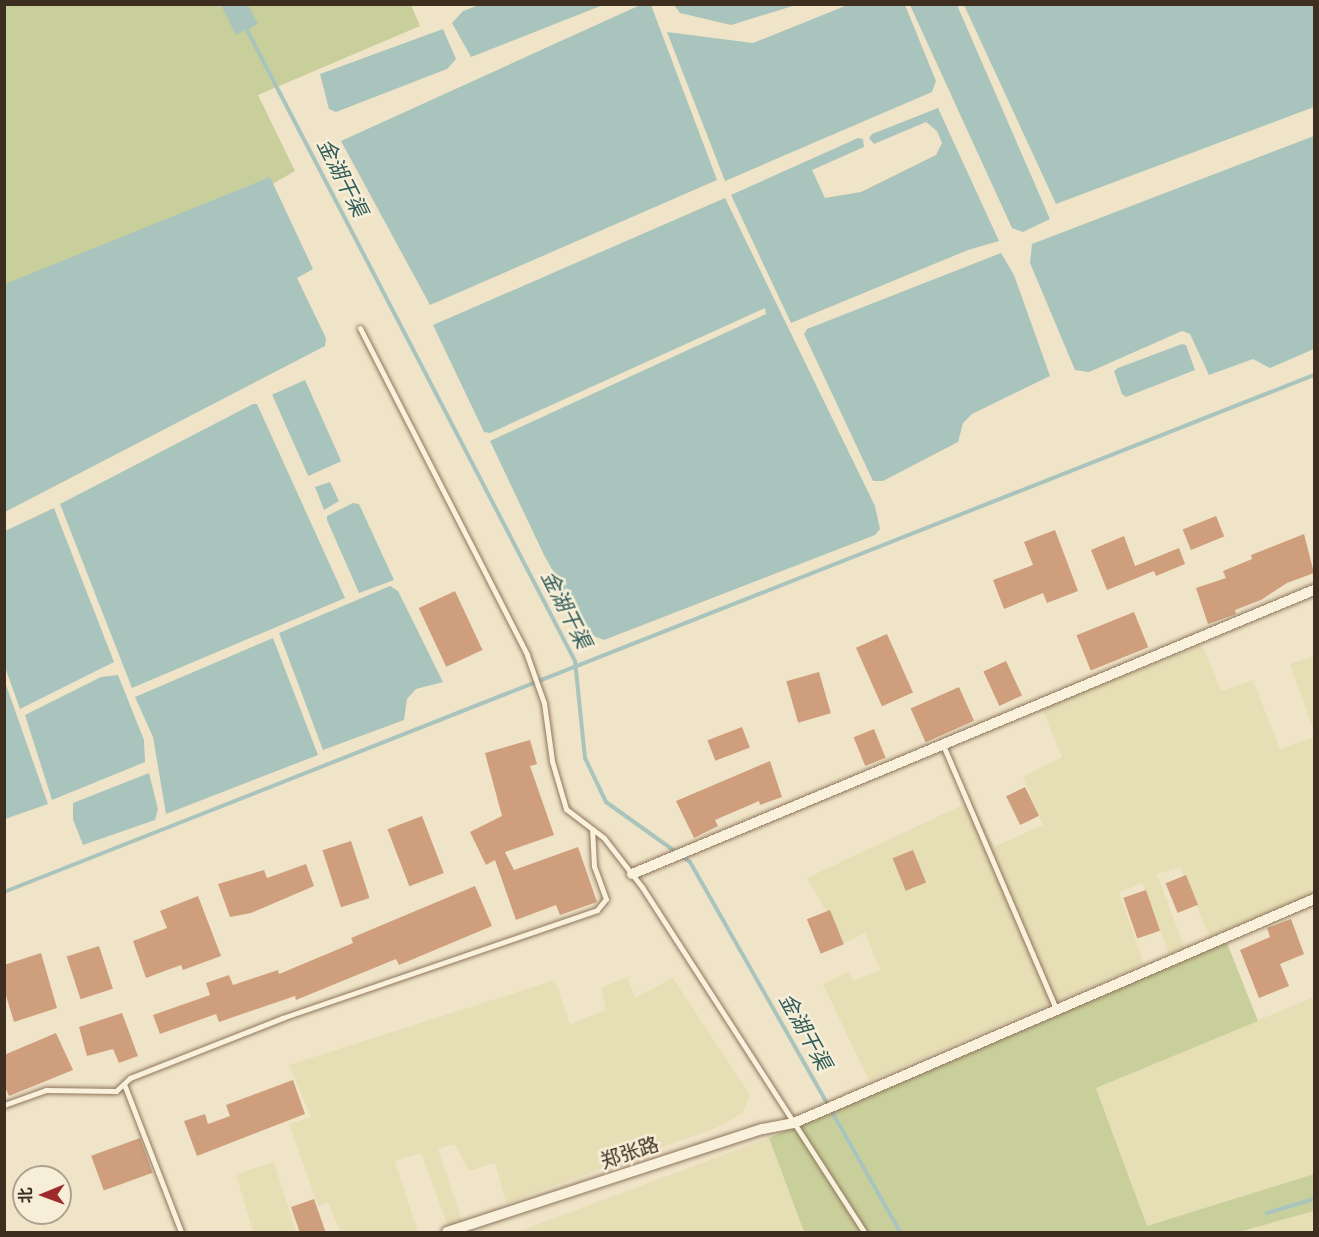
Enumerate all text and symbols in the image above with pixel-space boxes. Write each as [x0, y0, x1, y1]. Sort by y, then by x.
water label: 金湖干渠 [311, 135, 371, 221]
water label: 金湖干渠 [535, 567, 595, 653]
water label: 金湖干渠 [773, 989, 835, 1075]
street label: 郑张路 [598, 1133, 662, 1175]
north arrow [12, 1165, 72, 1225]
text: 北 [14, 1187, 38, 1204]

